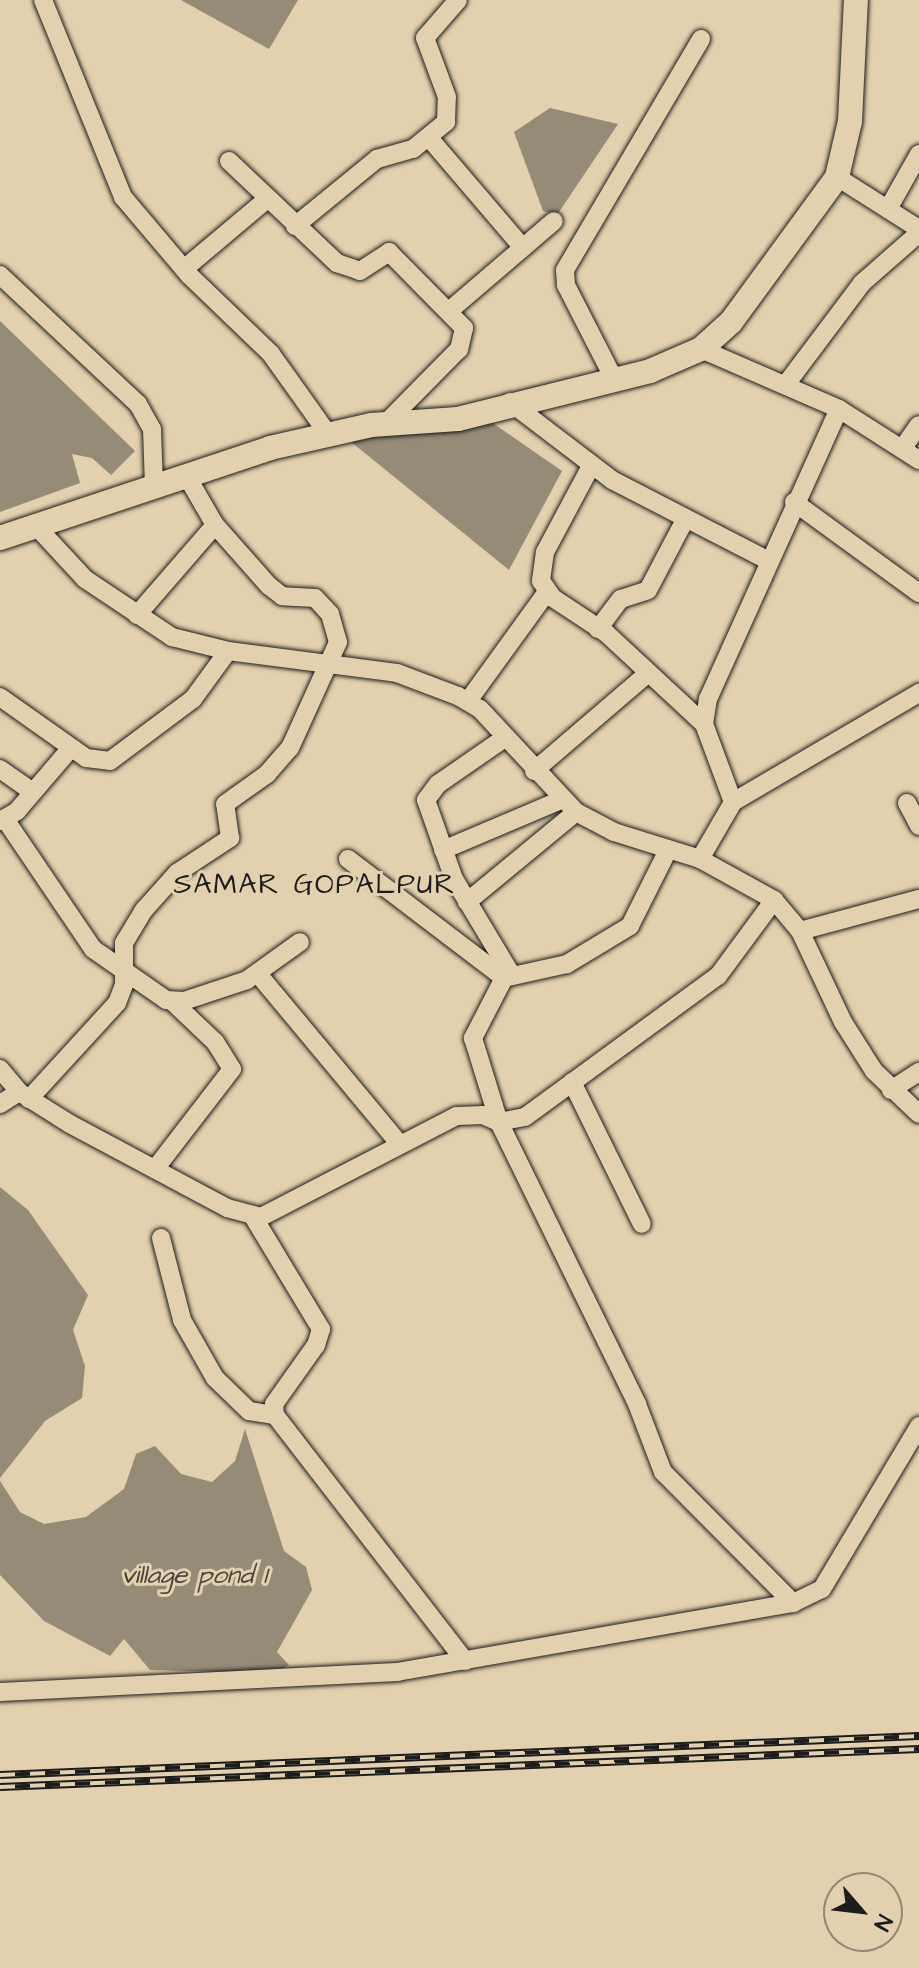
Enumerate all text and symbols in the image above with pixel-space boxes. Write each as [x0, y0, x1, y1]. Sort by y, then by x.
district label: SAMAR GOPALPUR [173, 868, 457, 902]
water label: village pond 1 [121, 1560, 267, 1592]
north arrow [823, 1872, 903, 1952]
text: N [866, 1909, 900, 1936]

